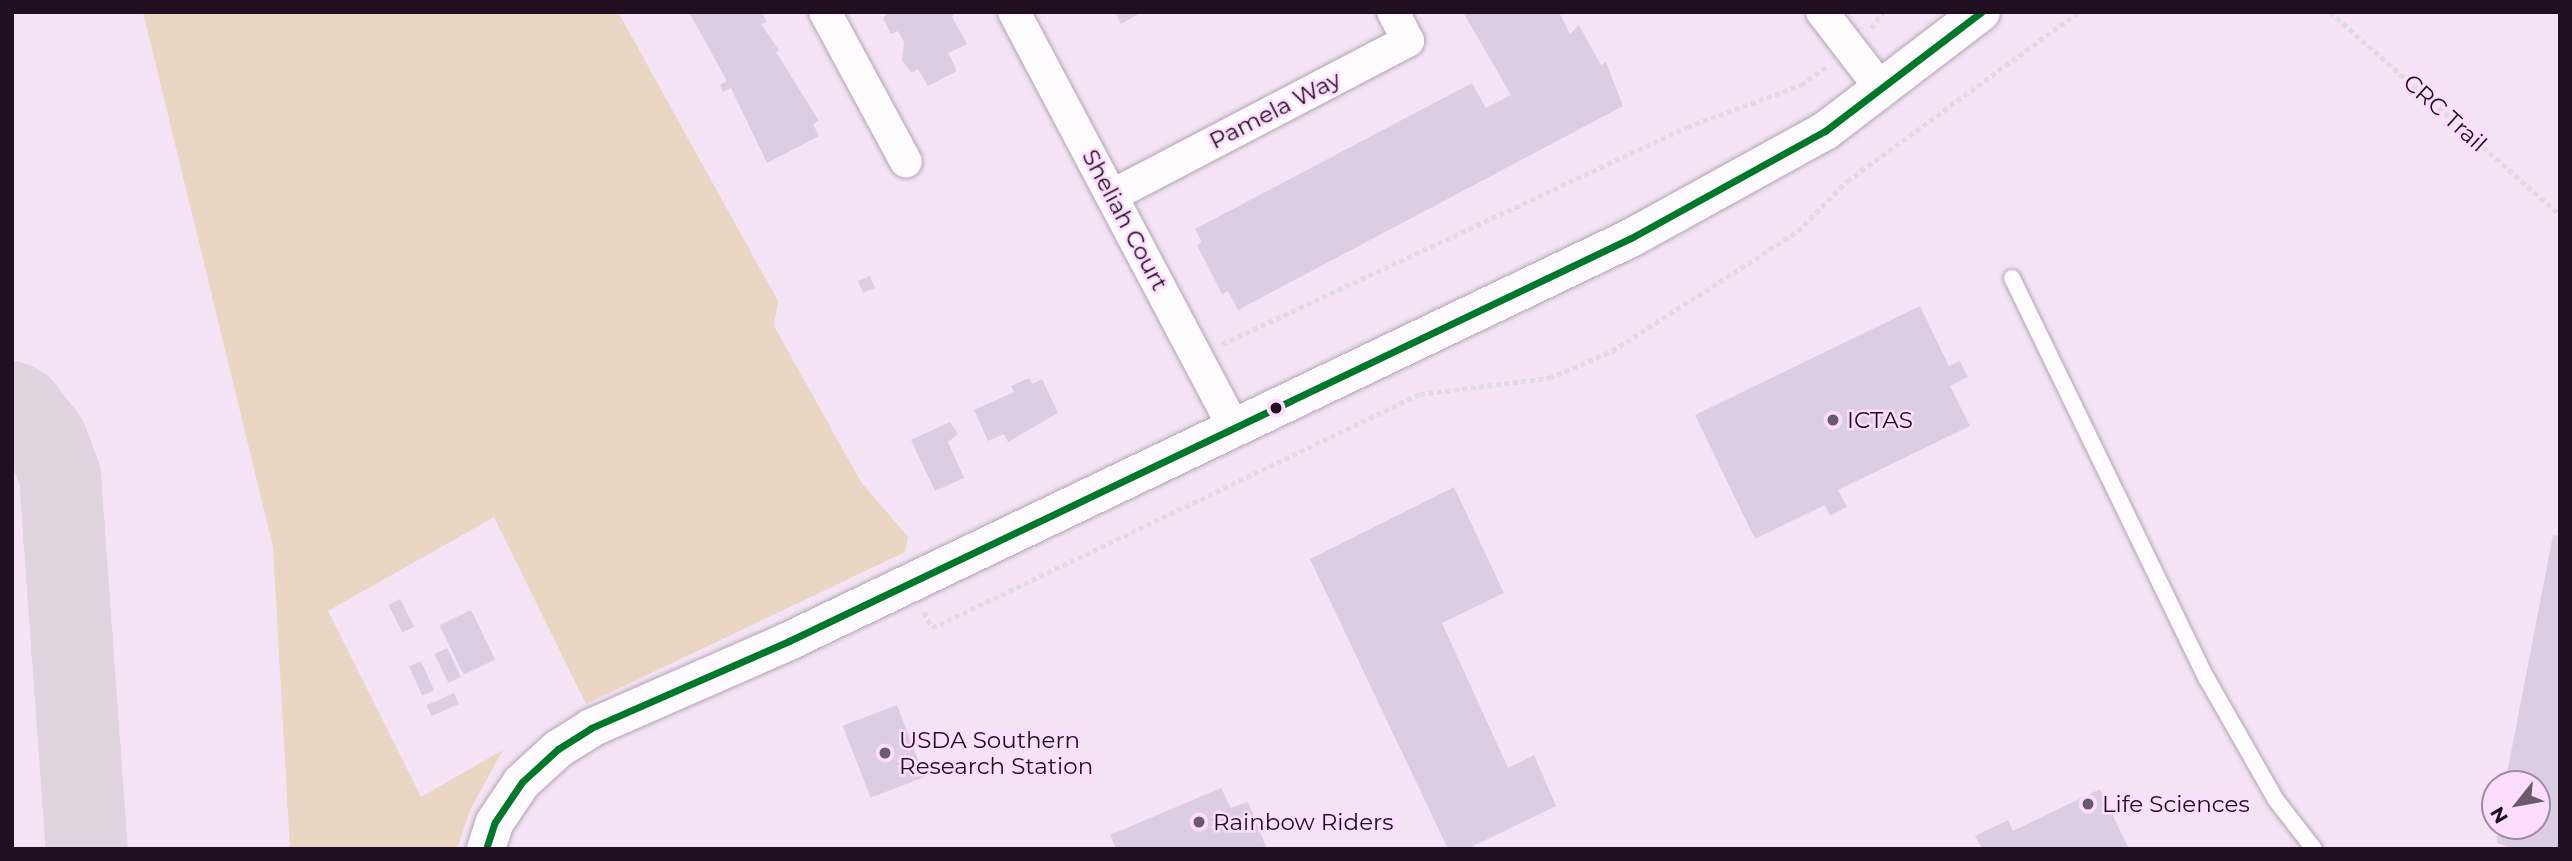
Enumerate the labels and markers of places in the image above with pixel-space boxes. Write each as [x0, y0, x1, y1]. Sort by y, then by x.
unlabelled marker [1269, 401, 1283, 415]
place label: ICTAS [1847, 406, 1913, 434]
marker: ICTAS [1825, 412, 1841, 428]
place label: USDA Southern Research Station [899, 726, 1093, 780]
marker: USDA Southern Research Station [877, 745, 893, 761]
place label: Life Sciences [2102, 790, 2250, 818]
marker: Life Sciences [2080, 796, 2096, 812]
place label: Rainbow Riders [1213, 808, 1393, 836]
marker: Rainbow Riders [1191, 814, 1207, 830]

